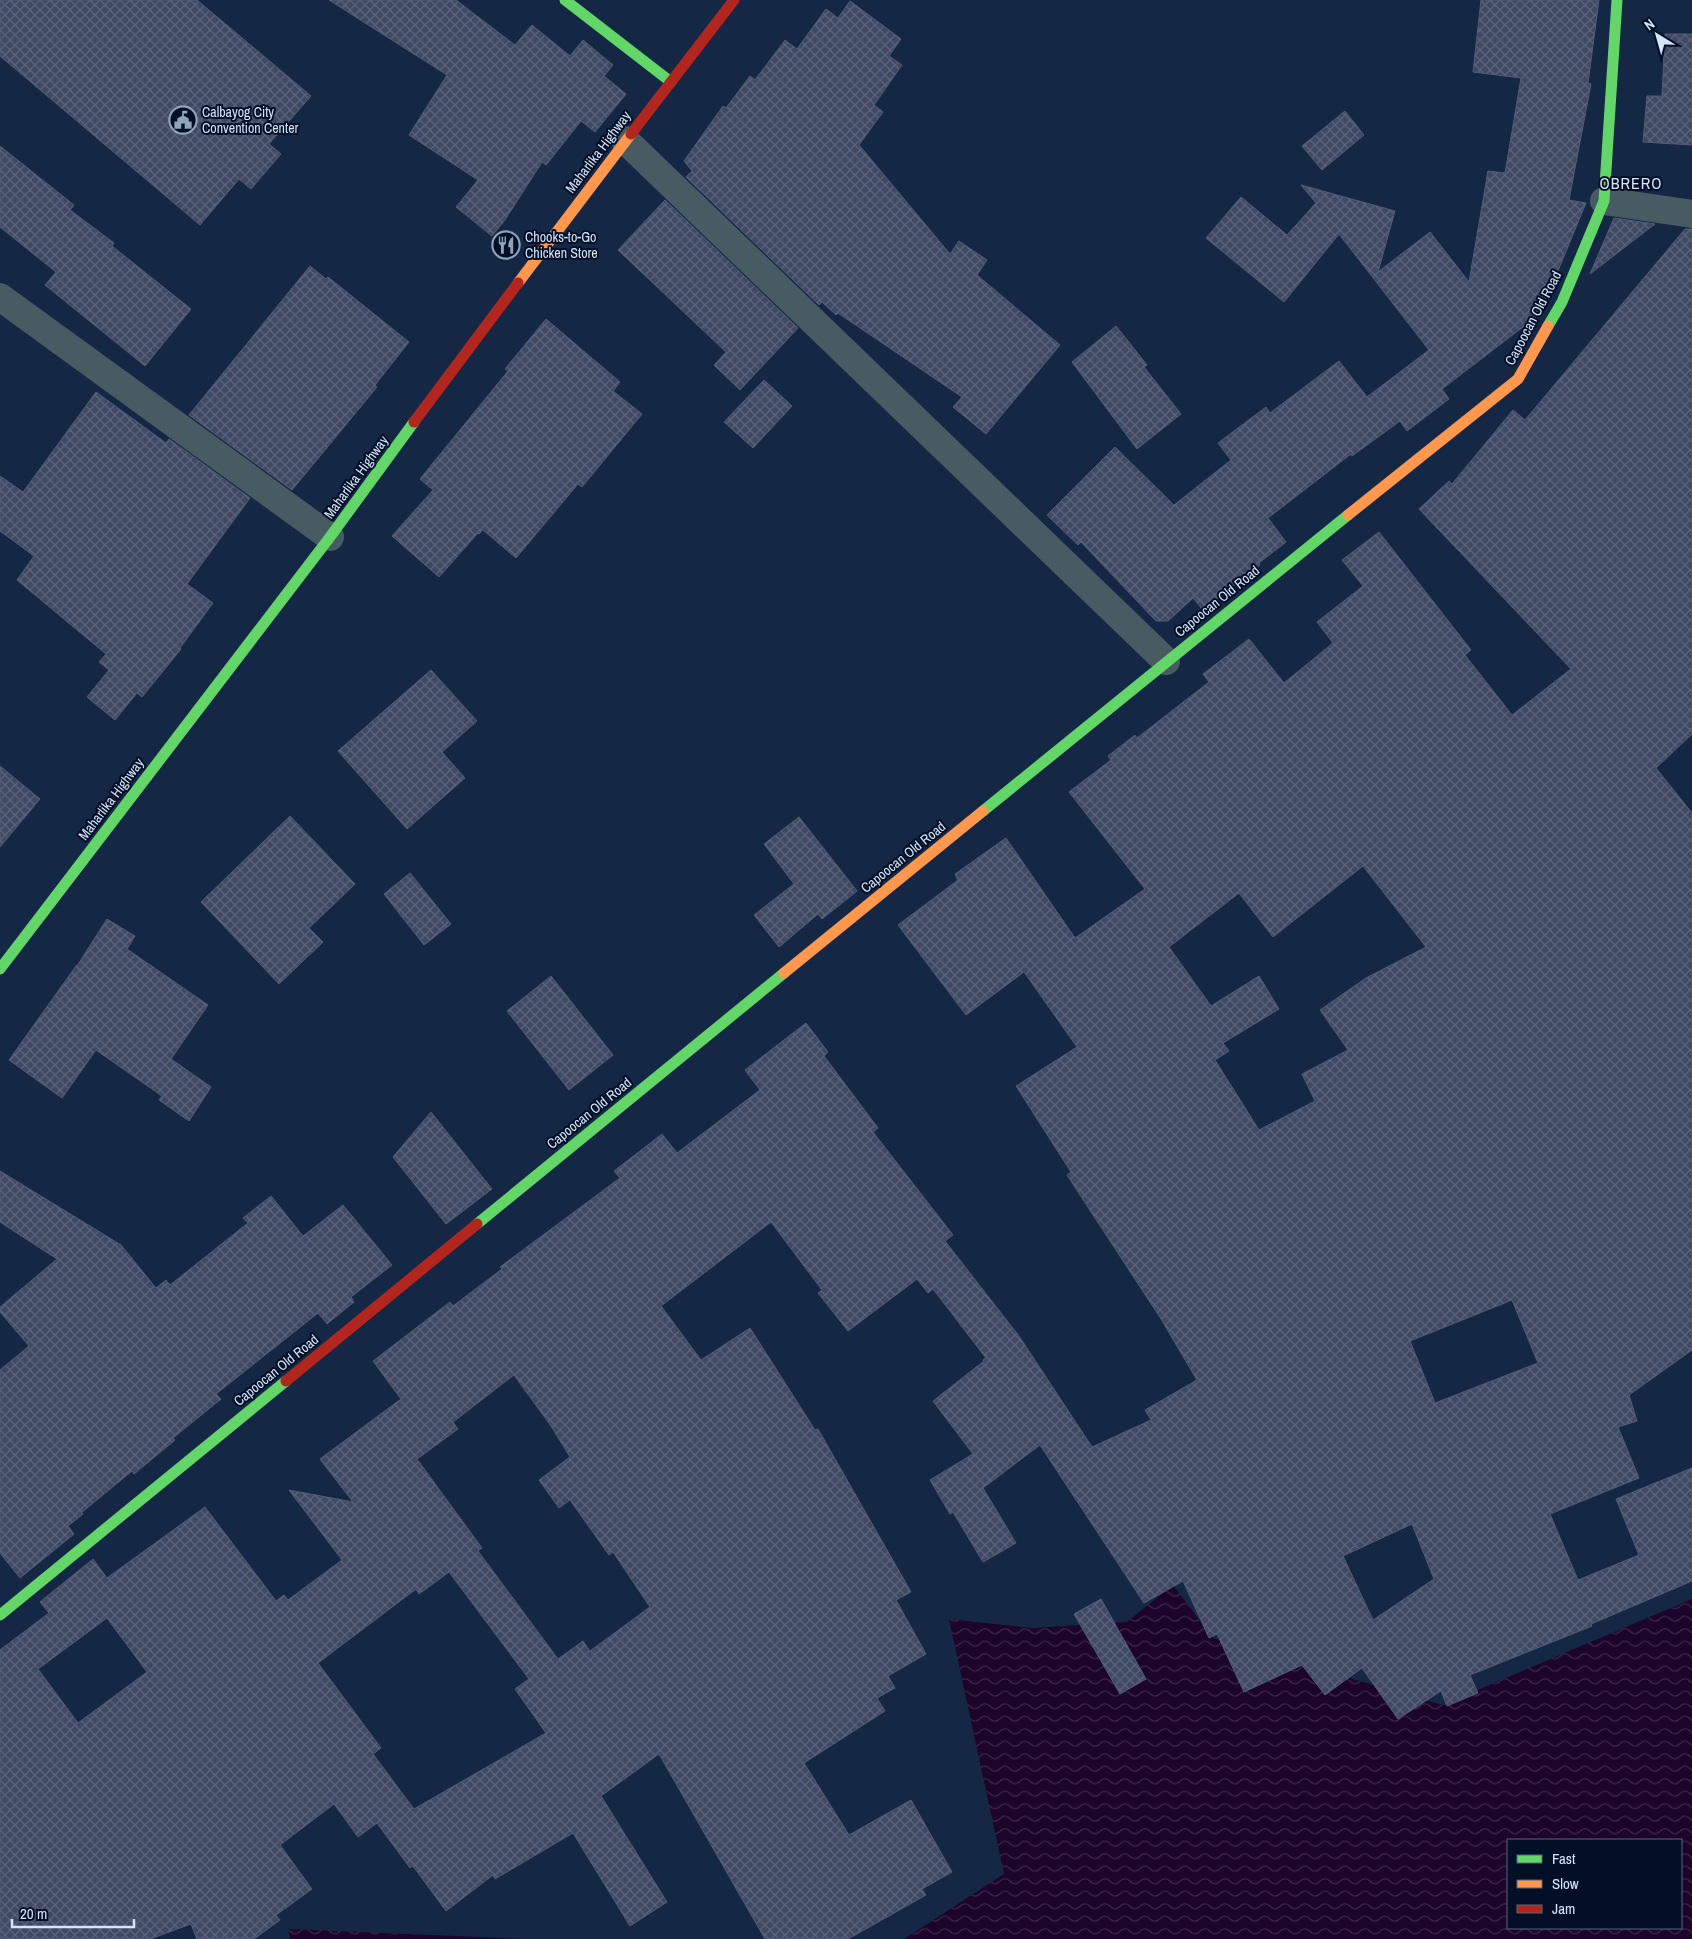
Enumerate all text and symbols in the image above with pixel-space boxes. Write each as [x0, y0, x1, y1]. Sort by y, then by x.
north arrow [1632, 10, 1682, 60]
text: N [1640, 15, 1658, 34]
place label: Calbayog City Convention Center [202, 103, 299, 137]
public building icon: Calbayog City Convention Center [168, 105, 198, 135]
street label: Maharlika Highway [561, 107, 635, 197]
district label: OBRERO [1600, 172, 1662, 194]
place label: Chooks-to-Go Chicken Store [525, 228, 598, 262]
restaurant icon: Chooks-to-Go Chicken Store [491, 230, 521, 260]
street label: Capoocan Old Road [1501, 268, 1565, 368]
street label: Maharlika Highway [320, 432, 392, 522]
street label: Capoocan Old Road [1171, 561, 1263, 641]
street label: Maharlika Highway [74, 754, 148, 844]
street label: Capoocan Old Road [857, 817, 949, 897]
street label: Capoocan Old Road [543, 1073, 635, 1153]
street label: Capoocan Old Road [230, 1330, 322, 1410]
legend [1507, 1839, 1682, 1929]
text: Fast [1552, 1848, 1576, 1869]
text: Slow [1552, 1873, 1579, 1894]
scale bar [12, 1896, 135, 1928]
text: Jam [1552, 1898, 1575, 1919]
text: 20 m [20, 1903, 47, 1924]

